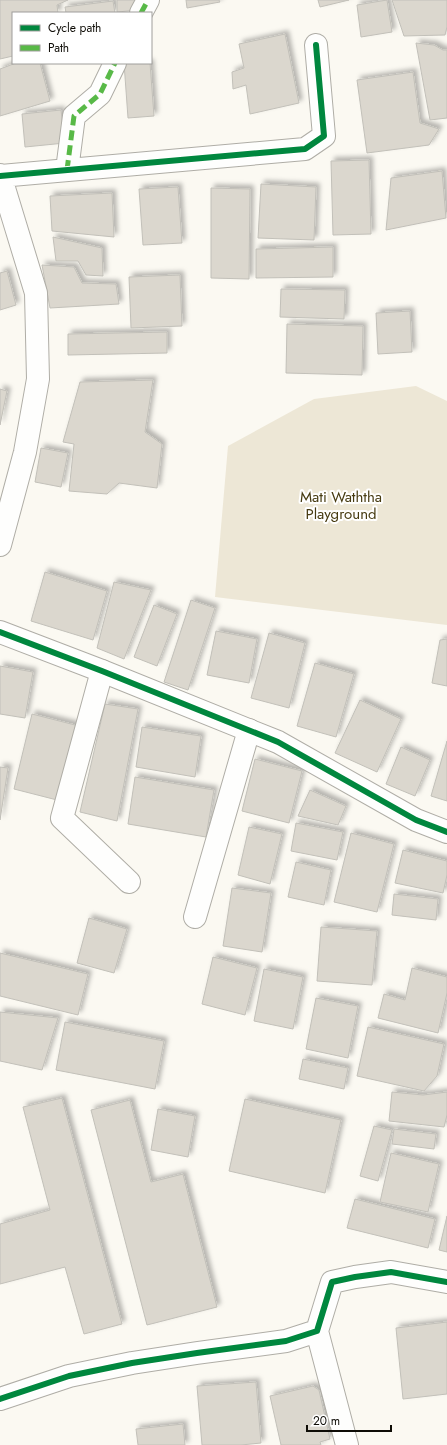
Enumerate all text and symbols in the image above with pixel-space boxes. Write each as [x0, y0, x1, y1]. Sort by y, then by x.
legend [12, 12, 152, 64]
text: Cycle path [48, 19, 101, 37]
text: Path [48, 39, 69, 57]
park label: Mati Waththa Playground [300, 486, 382, 525]
scale bar [307, 1407, 391, 1433]
text: 20 m [313, 1412, 340, 1430]

